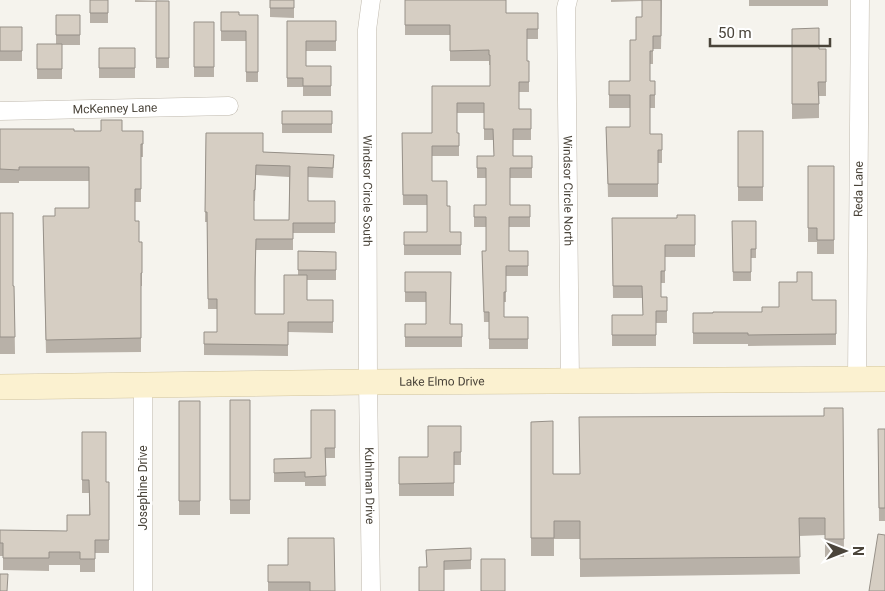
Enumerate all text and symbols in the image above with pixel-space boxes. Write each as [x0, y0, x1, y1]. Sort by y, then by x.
scale bar [710, 15, 830, 47]
text: 50 m [718, 24, 752, 42]
street label: McKenney Lane [72, 101, 158, 116]
street label: Windsor Circle South [360, 135, 375, 247]
street label: Windsor Circle North [560, 135, 576, 246]
street label: Reda Lane [851, 161, 866, 217]
street label: Lake Elmo Drive [399, 374, 485, 389]
street label: Josephine Drive [136, 445, 150, 531]
street label: Kuhlman Drive [362, 447, 377, 524]
north arrow [820, 526, 870, 576]
text: N [850, 546, 866, 556]

